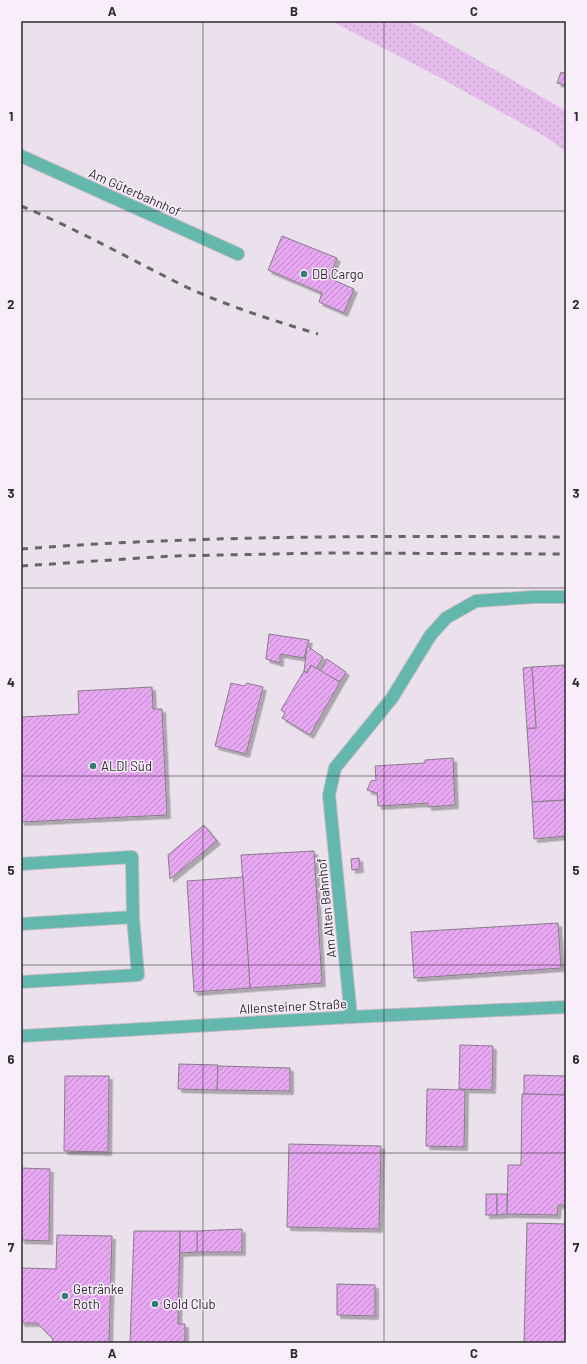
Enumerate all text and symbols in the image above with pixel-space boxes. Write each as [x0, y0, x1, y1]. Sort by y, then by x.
text: A [108, 3, 117, 19]
text: B [290, 3, 298, 19]
text: C [470, 3, 478, 19]
text: 1 [9, 108, 13, 124]
text: 1 [574, 108, 578, 124]
street label: Am Güterbahnhof [87, 165, 184, 220]
place label: DB Cargo [312, 266, 364, 282]
marker: DB Cargo [299, 269, 309, 279]
text: 2 [7, 296, 15, 312]
text: 2 [572, 296, 580, 312]
text: 3 [7, 485, 15, 501]
text: 3 [572, 485, 580, 501]
text: 4 [7, 674, 15, 690]
text: 4 [572, 674, 580, 690]
place label: ALDI Süd [101, 758, 152, 774]
marker: ALDI Süd [88, 761, 98, 771]
street label: Am Alten Bahnhof [313, 857, 339, 959]
text: 5 [7, 862, 15, 878]
text: 5 [572, 862, 580, 878]
street label: Allensteiner Straße [239, 995, 347, 1017]
text: 6 [8, 1051, 15, 1067]
text: 6 [573, 1051, 580, 1067]
text: 7 [8, 1239, 15, 1255]
text: 7 [573, 1239, 580, 1255]
place label: Getränke Roth [73, 1281, 124, 1312]
marker: Getränke Roth [60, 1291, 70, 1301]
place label: Gold Club [163, 1296, 216, 1312]
marker: Gold Club [150, 1299, 160, 1309]
text: A [108, 1345, 117, 1361]
text: B [290, 1345, 298, 1361]
text: C [470, 1345, 478, 1361]

